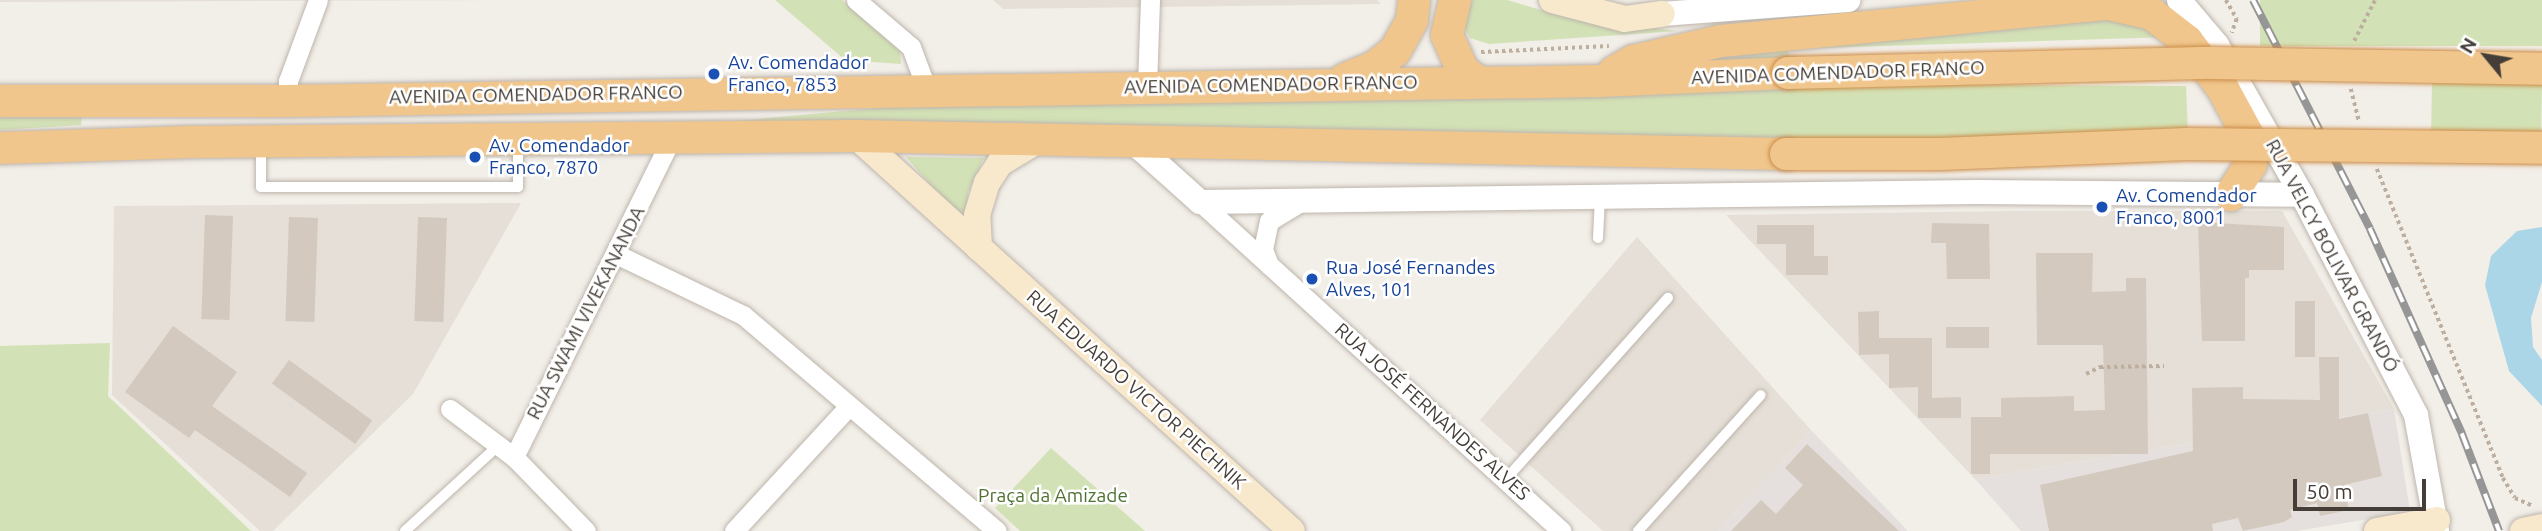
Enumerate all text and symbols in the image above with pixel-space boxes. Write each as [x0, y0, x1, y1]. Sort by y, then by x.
north arrow [2451, 21, 2521, 91]
text: N [2455, 34, 2481, 57]
place label: Av. Comendador Franco, 7853 [728, 52, 869, 96]
street label: AVENIDA COMENDADOR FRANCO [1691, 56, 1985, 90]
marker: Av. Comendador Franco, 7853 [706, 66, 722, 82]
street label: AVENIDA COMENDADOR FRANCO [1124, 71, 1418, 99]
street label: AVENIDA COMENDADOR FRANCO [389, 81, 683, 109]
place label: Av. Comendador Franco, 7870 [489, 135, 630, 179]
street label: RUA VELCY BOLIVAR GRANDÓ [2261, 136, 2403, 376]
marker: Av. Comendador Franco, 7870 [467, 149, 483, 165]
place label: Av. Comendador Franco, 8001 [2116, 185, 2257, 229]
marker: Av. Comendador Franco, 8001 [2094, 199, 2110, 215]
street label: RUA SWAMI VIVEKANANDA [522, 203, 650, 423]
place label: Rua José Fernandes Alves, 101 [1326, 257, 1495, 301]
marker: Rua José Fernandes Alves, 101 [1304, 271, 1320, 287]
street label: RUA EDUARDO VICTOR PIECHNIK [1022, 286, 1250, 494]
street label: RUA JOSÉ FERNANDES ALVES [1330, 319, 1534, 505]
scale bar [2297, 464, 2430, 508]
text: 50 m [2306, 479, 2353, 503]
park label: Praça da Amizade [978, 485, 1128, 507]

